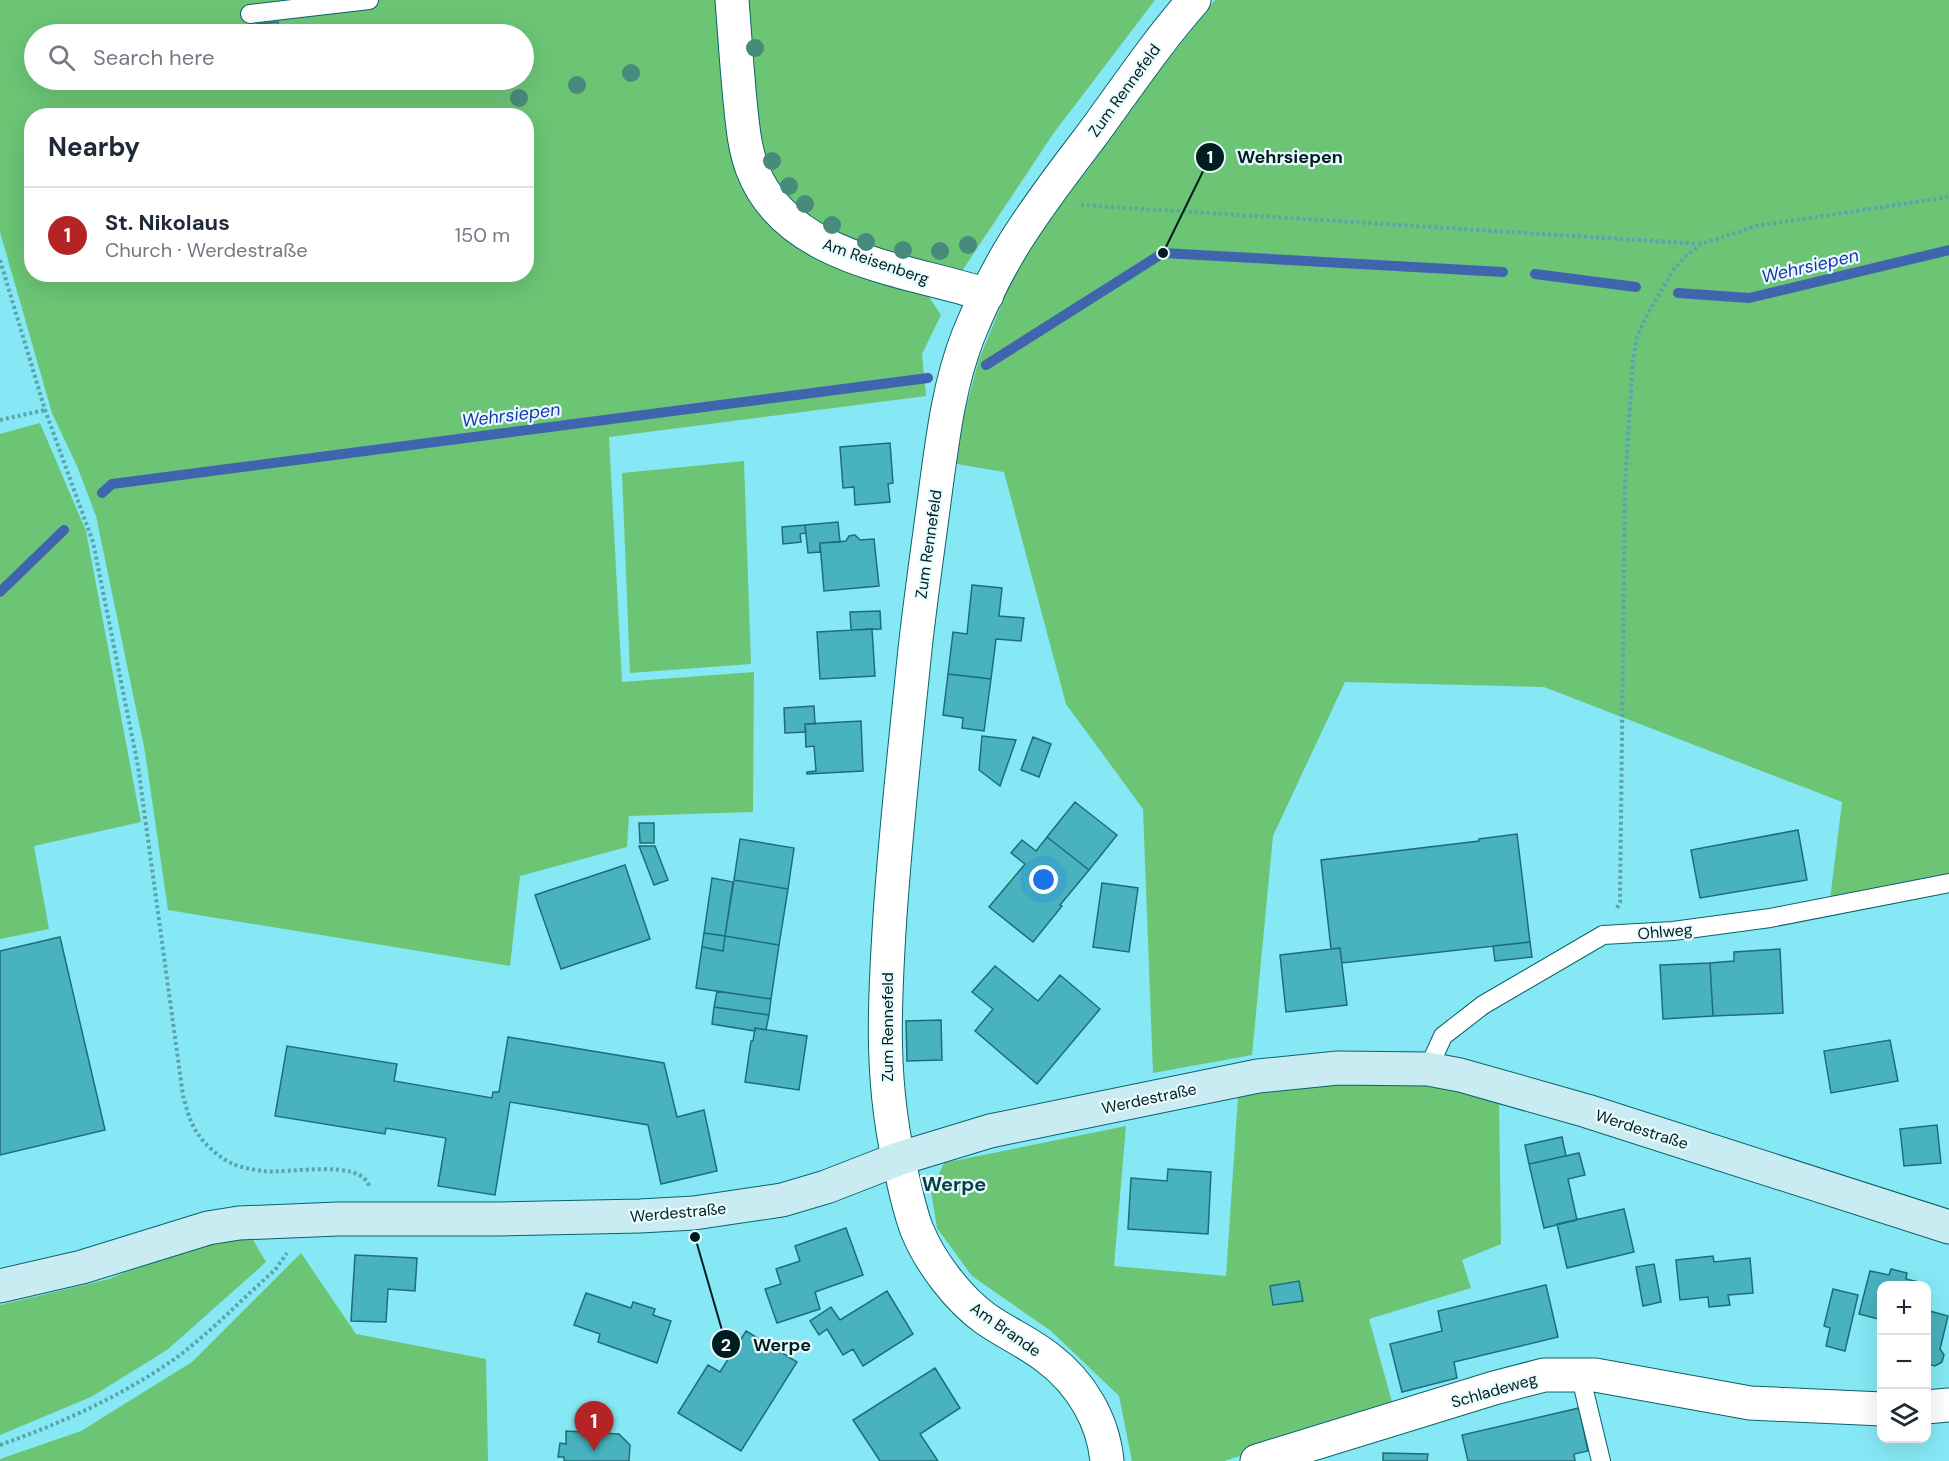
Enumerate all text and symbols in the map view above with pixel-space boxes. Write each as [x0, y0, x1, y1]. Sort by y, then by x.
search box [24, 24, 534, 90]
street label: Zum Rennefeld [1084, 40, 1165, 141]
icon: search [45, 41, 78, 74]
text: Search here [93, 43, 214, 72]
text: Nearby [48, 130, 140, 164]
callout: Wehrsiepen [1195, 139, 1355, 175]
text: 1 [1207, 145, 1213, 169]
text: Wehrsiepen [1237, 145, 1343, 169]
text: St. Nikolaus [105, 208, 230, 237]
text: 1 [64, 222, 71, 248]
text: 150 m [455, 222, 510, 248]
street label: Am Reisenberg [820, 233, 932, 290]
text: Church · Werdestraße [105, 237, 308, 263]
water label: Wehrsiepen [1759, 243, 1861, 289]
water label: Wehrsiepen [460, 397, 562, 433]
street label: Zum Rennefeld [910, 488, 947, 600]
your location [1029, 865, 1058, 894]
street label: Ohlweg [1637, 919, 1693, 944]
street label: Zum Rennefeld [877, 972, 898, 1082]
street label: Werdestraße [1100, 1078, 1198, 1119]
street label: Werdestraße [1593, 1105, 1691, 1154]
district label: Werpe [922, 1171, 986, 1197]
street label: Werdestraße [629, 1198, 727, 1227]
map controls [1877, 1281, 1931, 1443]
button: + [1877, 1281, 1931, 1335]
street label: Am Brande [966, 1297, 1045, 1361]
callout: Werpe [711, 1326, 823, 1362]
text: 2 [721, 1333, 731, 1357]
text: Werpe [753, 1333, 811, 1357]
button: − [1877, 1335, 1931, 1389]
street label: Schladeweg [1449, 1368, 1540, 1413]
button: layers [1877, 1389, 1931, 1443]
pin: 1 [574, 1402, 614, 1451]

